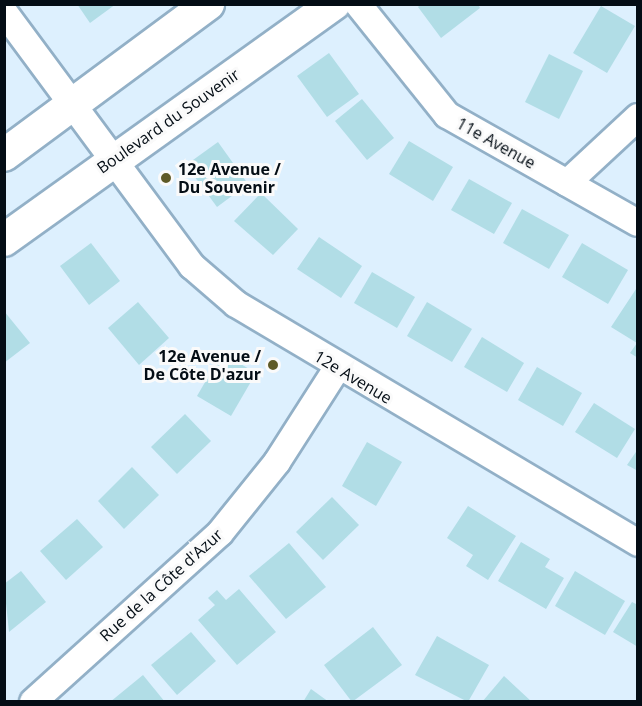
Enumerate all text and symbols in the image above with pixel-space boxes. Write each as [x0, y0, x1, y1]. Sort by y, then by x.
street label: Boulevard du Souvenir [93, 65, 243, 177]
street label: 11e Avenue [453, 113, 539, 173]
place label: 12e Avenue / Du Souvenir [178, 159, 281, 197]
marker: 12e Avenue / Du Souvenir [159, 171, 173, 185]
place label: 12e Avenue / De Côte D'azur [144, 346, 261, 384]
street label: 12e Avenue [311, 346, 395, 408]
marker: 12e Avenue / De Côte D'azur [266, 358, 280, 372]
street label: Rue de la Côte d'Azur [96, 525, 226, 645]

